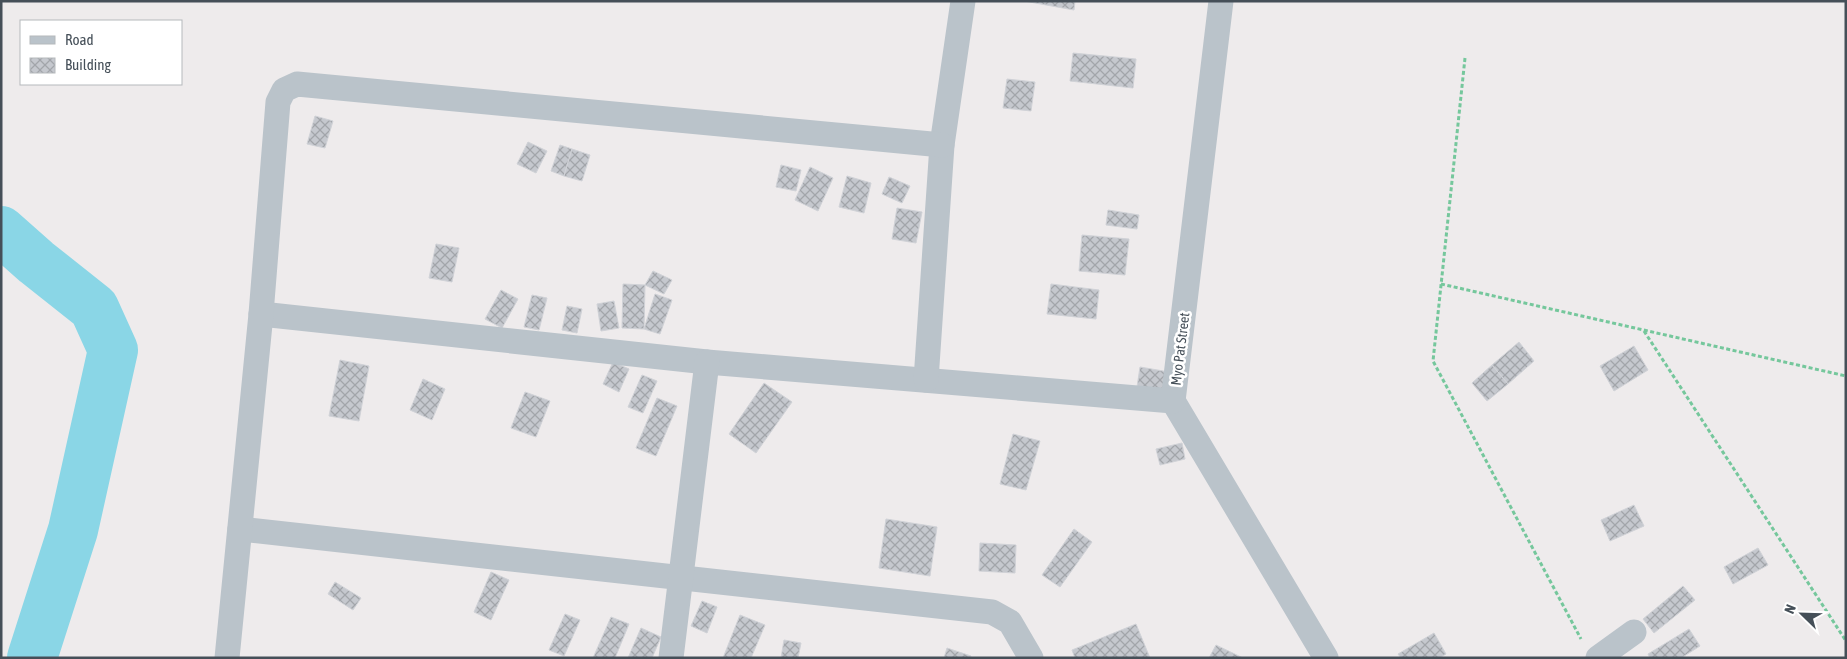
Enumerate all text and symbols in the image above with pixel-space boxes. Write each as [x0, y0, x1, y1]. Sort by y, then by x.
legend [20, 20, 182, 85]
text: Road [65, 31, 94, 48]
text: Building [65, 56, 111, 73]
street label: Myo Pat Street [1168, 312, 1192, 386]
north arrow [1777, 589, 1827, 639]
text: N [1781, 602, 1799, 616]

